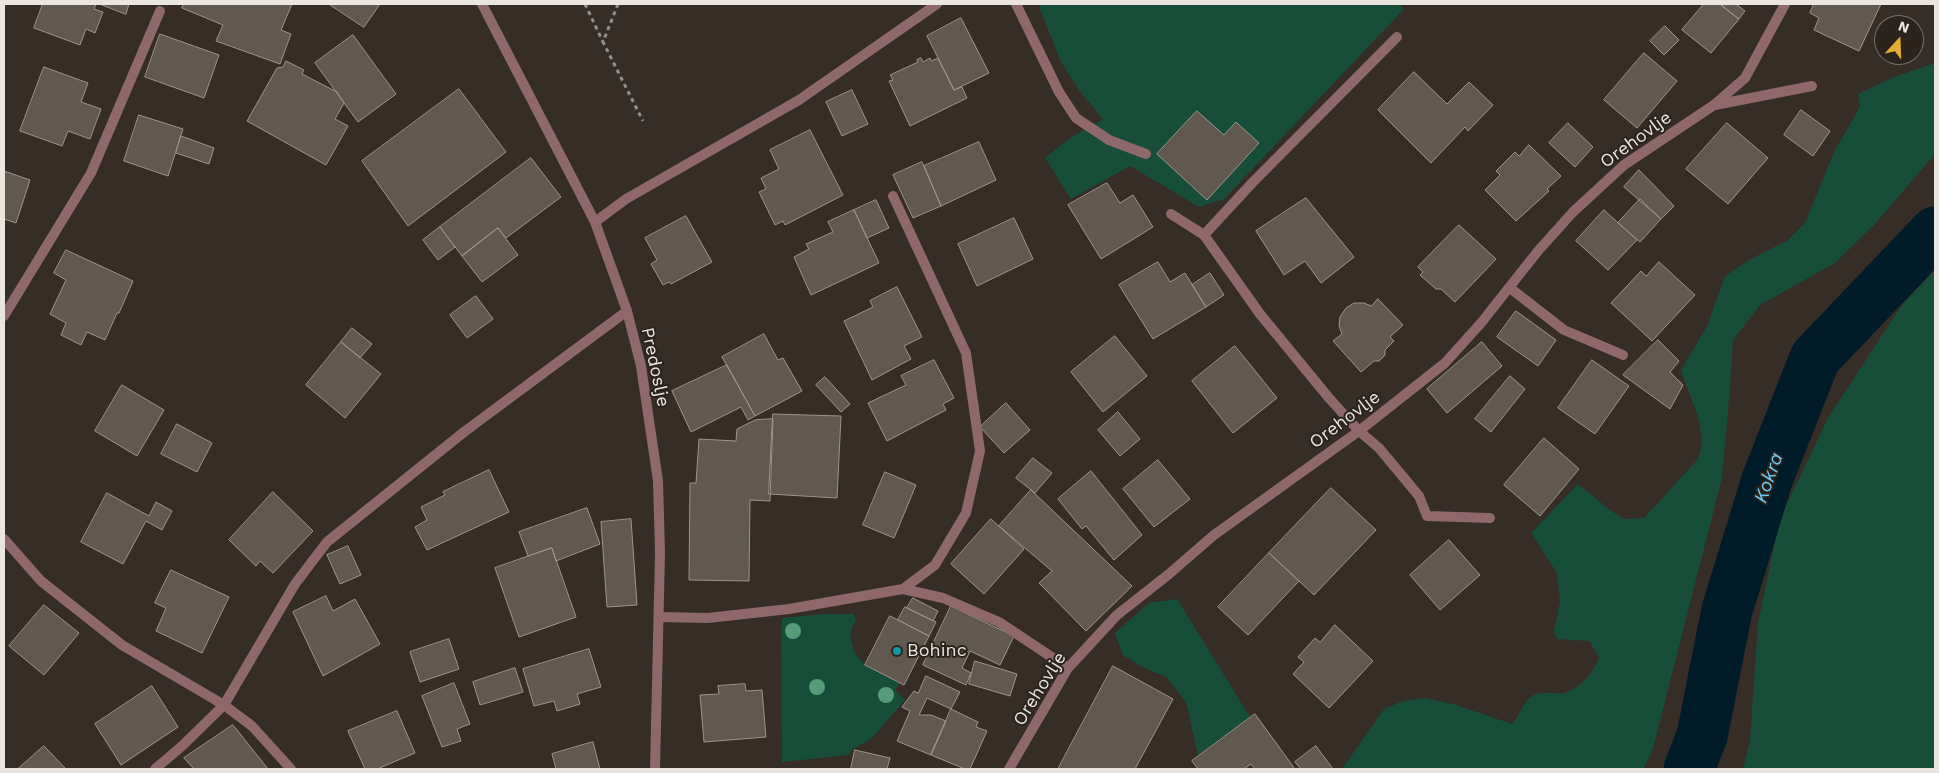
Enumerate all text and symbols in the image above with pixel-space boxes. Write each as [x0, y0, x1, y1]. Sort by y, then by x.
north arrow [1874, 15, 1924, 65]
text: N [1896, 18, 1911, 36]
street label: Orehovlje [1596, 107, 1676, 173]
street label: Predoslje [636, 325, 674, 409]
street label: Orehovlje [1305, 386, 1385, 454]
water label: Kokra [1749, 450, 1789, 506]
place label: Bohinc [907, 640, 967, 662]
marker: Bohinc [891, 645, 903, 657]
street label: Orehovlje [1009, 648, 1071, 730]

